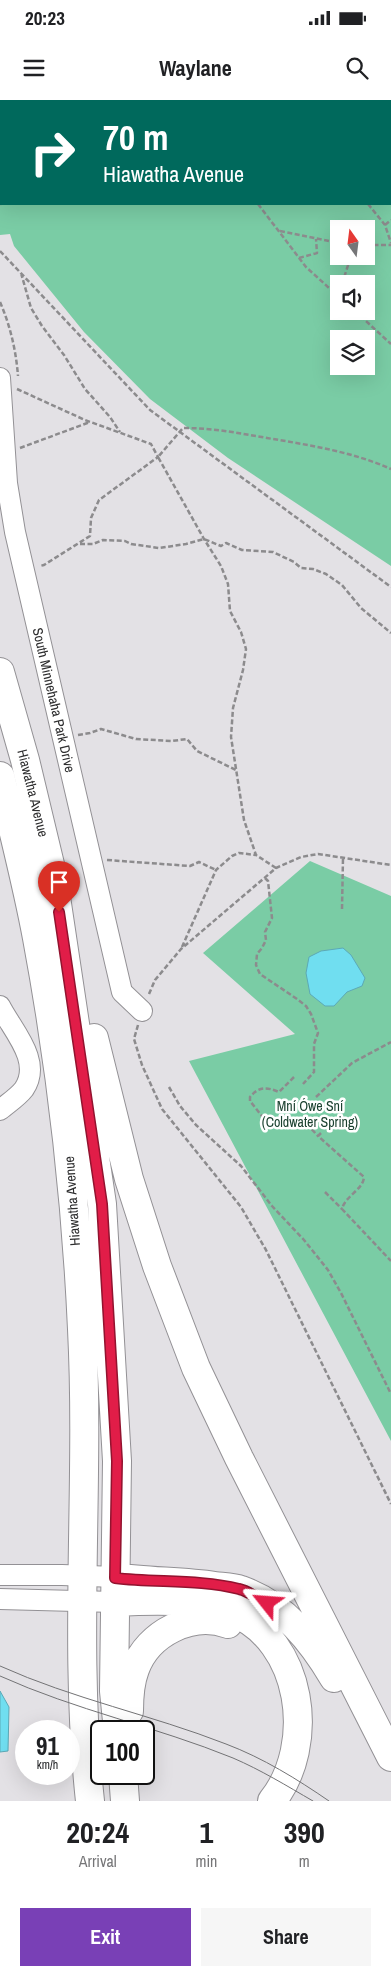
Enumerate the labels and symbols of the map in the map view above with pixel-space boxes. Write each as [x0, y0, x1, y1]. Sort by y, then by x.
north arrow [330, 220, 375, 265]
street label: South Minnehaha Park Drive [29, 626, 79, 774]
street label: Hiawatha Avenue [13, 747, 53, 839]
pin [38, 861, 80, 912]
park label: Mní Ówe Sní (Coldwater Spring) [262, 1097, 358, 1131]
street label: Hiawatha Avenue [60, 1156, 84, 1246]
position arrow [240, 1576, 292, 1628]
speed limit sign: 100 [90, 1720, 155, 1785]

